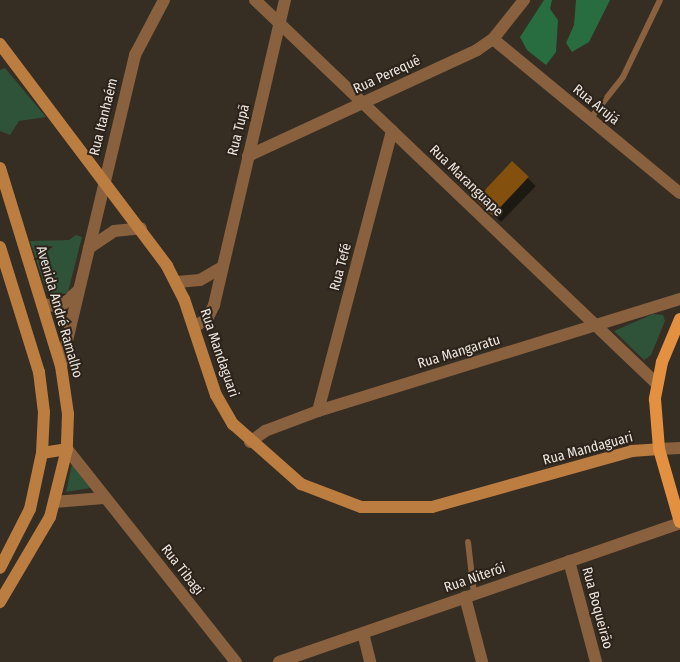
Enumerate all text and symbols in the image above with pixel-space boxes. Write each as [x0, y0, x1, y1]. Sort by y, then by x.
street label: Rua Perequê [351, 52, 423, 98]
street label: Rua Itanhaém [86, 76, 122, 158]
street label: Rua Arujá [569, 81, 623, 129]
street label: Rua Tupã [224, 102, 254, 158]
street label: Rua Maranguape [426, 142, 506, 220]
street label: Rua Tefé [327, 241, 355, 293]
street label: Avenida André Ramalho [32, 244, 86, 380]
street label: Rua Mandaguari [196, 307, 242, 399]
street label: Rua Mangaratu [416, 331, 502, 373]
street label: Rua Mandaguari [541, 429, 635, 469]
street label: Rua Tibagi [157, 541, 207, 599]
street label: Rua Niterói [442, 560, 508, 596]
street label: Rua Boqueirão [578, 565, 616, 651]

